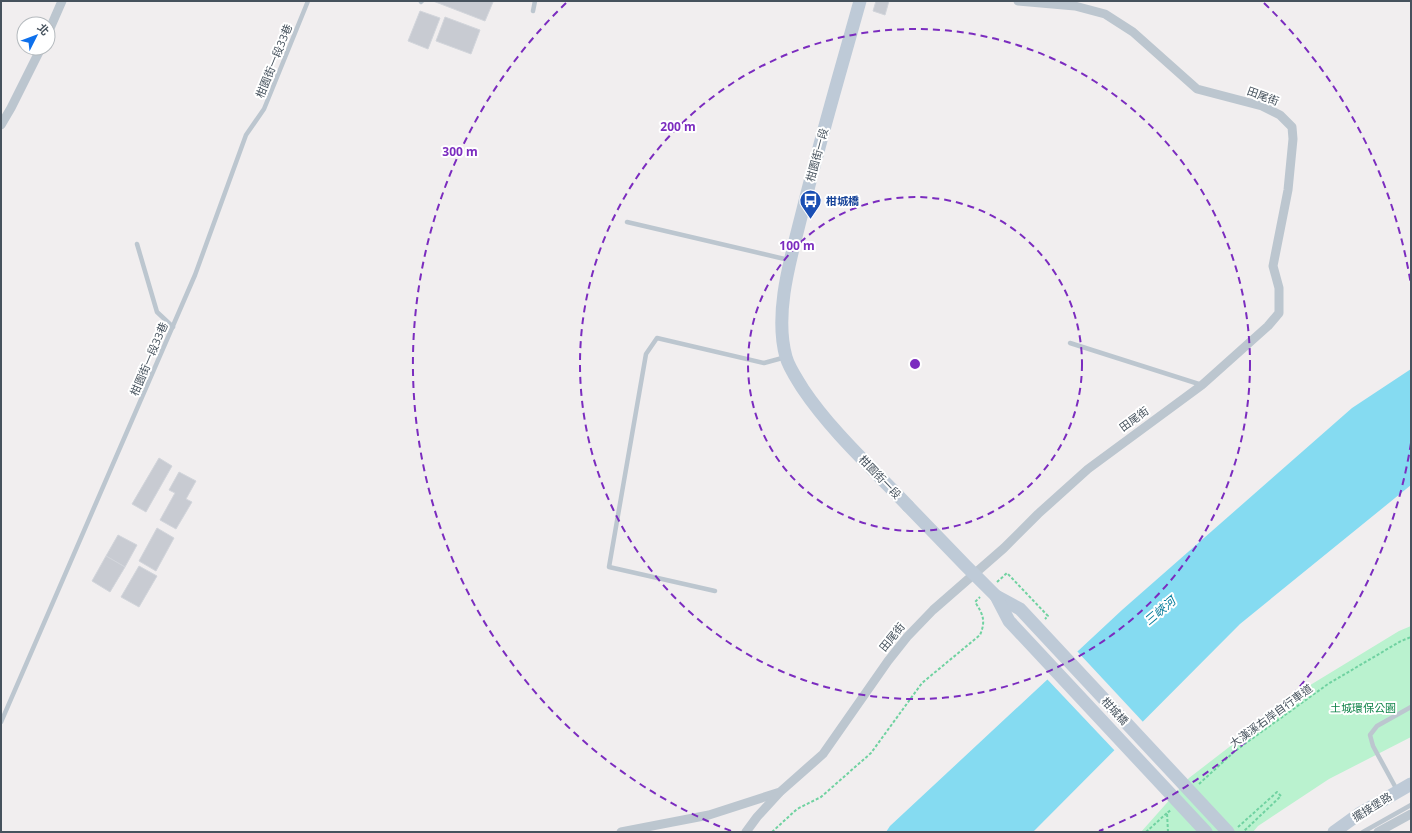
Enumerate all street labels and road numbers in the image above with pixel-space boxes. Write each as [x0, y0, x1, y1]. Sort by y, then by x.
street label: 柑園街一段33巷 [252, 22, 295, 100]
street label: 田尾街 [1245, 83, 1281, 108]
street label: 柑園街一段 [802, 126, 831, 183]
street label: 柑園街一段33巷 [126, 320, 171, 398]
street label: 田尾街 [1116, 403, 1151, 434]
street label: 柑園街一段 [856, 452, 905, 502]
street label: 田尾街 [875, 619, 908, 654]
street label: 大漢溪右岸自行車道 [1226, 680, 1315, 751]
street label: 柑城橋 [1099, 693, 1132, 728]
street label: 擺接堡路 [1349, 789, 1394, 825]

